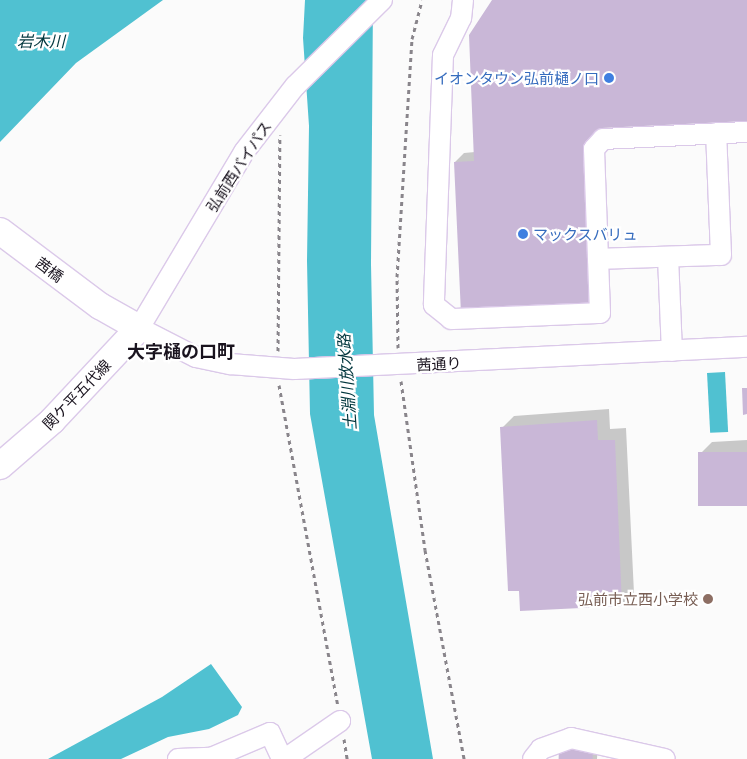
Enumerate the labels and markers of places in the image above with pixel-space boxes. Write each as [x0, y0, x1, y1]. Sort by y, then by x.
place label: イオンタウン弘前樋ノ口 [434, 69, 599, 87]
marker: イオンタウン弘前樋ノ口 [603, 72, 615, 84]
place label: マックスバリュ [533, 225, 638, 243]
marker: マックスバリュ [517, 228, 529, 240]
place label: 弘前市立西小学校 [578, 590, 698, 608]
marker: 弘前市立西小学校 [702, 593, 714, 605]

